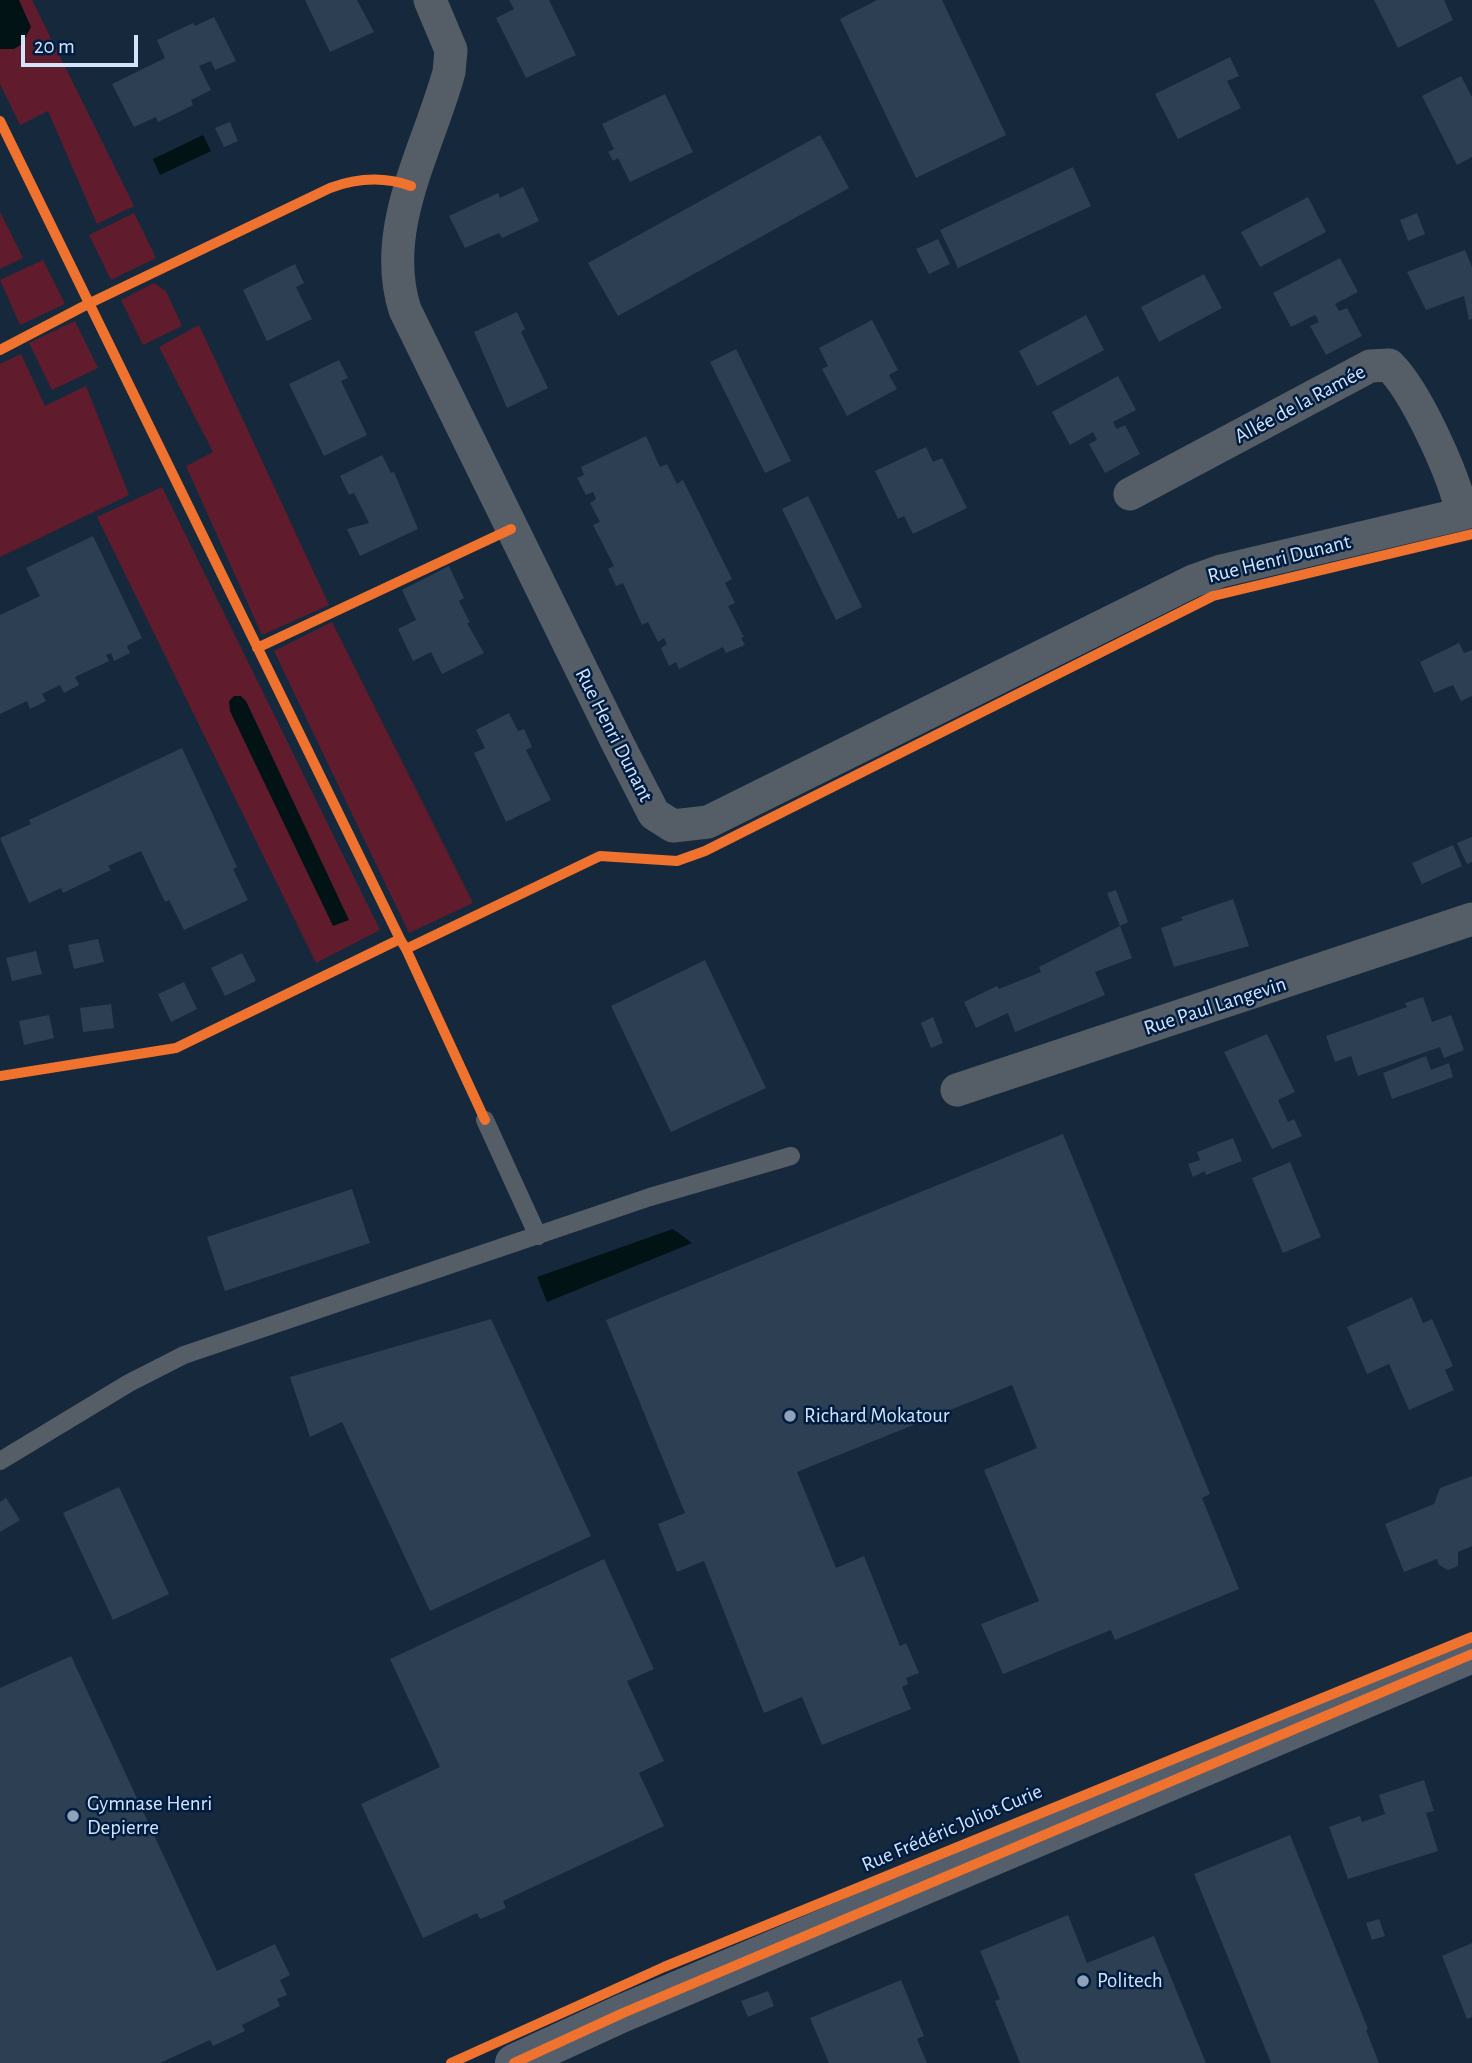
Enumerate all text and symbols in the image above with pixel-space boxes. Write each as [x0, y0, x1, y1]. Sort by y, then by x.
scale bar [24, 21, 142, 65]
text: 20 m [34, 36, 75, 57]
street label: Allée de la Ramée [1230, 359, 1370, 449]
street label: Rue Henri Dunant [1205, 529, 1353, 589]
street label: Rue Henri Dunant [570, 664, 658, 806]
street label: Rue Paul Langevin [1141, 971, 1289, 1041]
place label: Richard Mokatour [804, 1403, 950, 1429]
marker: Richard Mokatour [782, 1408, 798, 1424]
street label: Rue Frédéric Joliot Curie [858, 1779, 1046, 1877]
place label: Gymnase Henri Depierre [87, 1791, 212, 1841]
marker: Gymnase Henri Depierre [65, 1808, 81, 1824]
place label: Politech [1097, 1968, 1163, 1994]
marker: Politech [1075, 1973, 1091, 1989]

